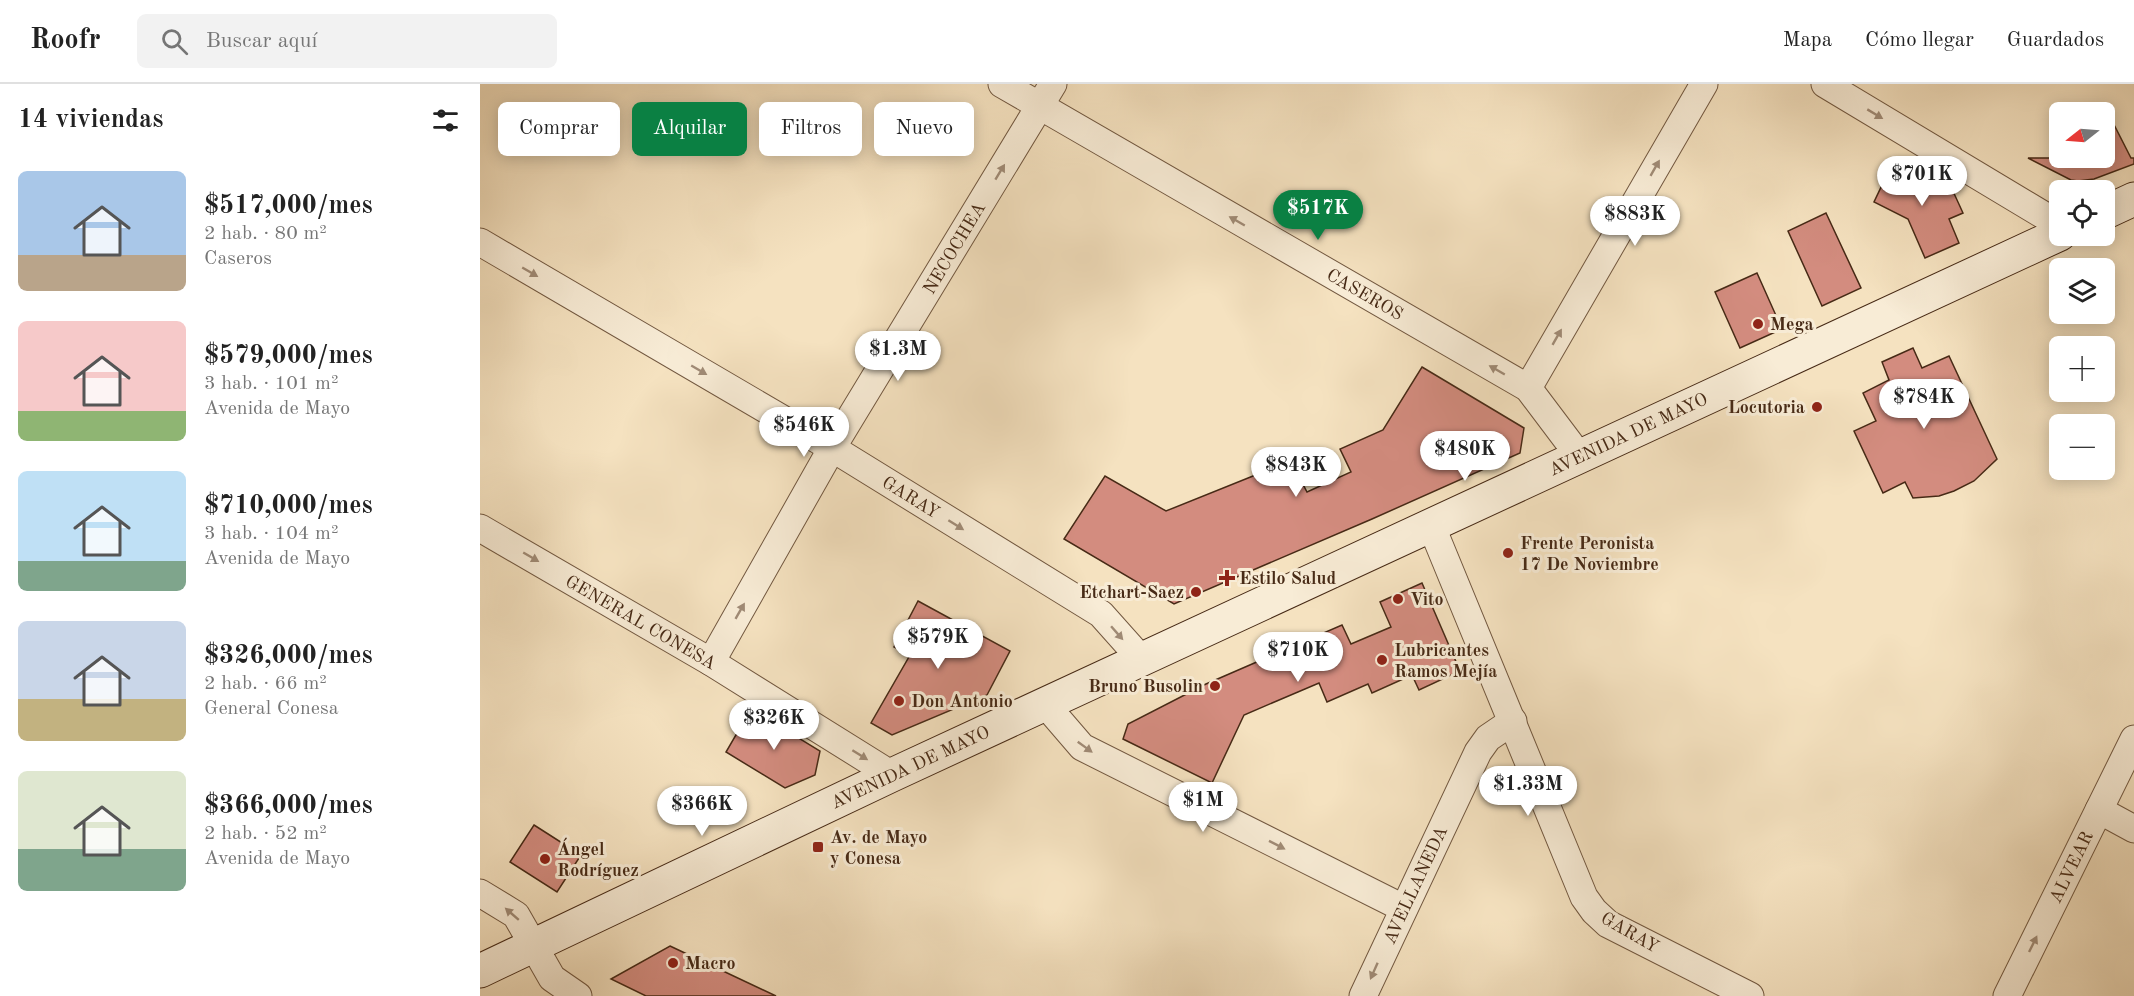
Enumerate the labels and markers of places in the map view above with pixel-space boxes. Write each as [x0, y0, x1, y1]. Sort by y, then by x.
pin: $701K [1880, 156, 1964, 207]
pin: $517K [1276, 190, 1360, 241]
pin: $883K [1593, 196, 1677, 247]
place label: Mega [1770, 316, 1814, 334]
marker: Mega [1751, 317, 1765, 331]
pin: $1.3M [856, 331, 940, 382]
pin: $784K [1882, 379, 1966, 430]
place label: Locutoria [1728, 399, 1805, 417]
marker: Locutoria [1810, 400, 1824, 414]
pin: $546K [762, 407, 846, 458]
pin: $480K [1423, 431, 1507, 482]
pin: $843K [1254, 447, 1338, 498]
place label: Frente Peronista 17 De Noviembre [1520, 535, 1659, 574]
marker: Frente Peronista 17 De Noviembre [1501, 546, 1515, 560]
place label: Estilo Salud [1239, 570, 1336, 588]
marker: Estilo Salud [1220, 571, 1234, 585]
place label: Etchart-Saez [1079, 584, 1184, 602]
marker: Etchart-Saez [1189, 585, 1203, 599]
place label: Vito [1410, 591, 1444, 609]
marker: Vito [1391, 592, 1405, 606]
pin: $579K [896, 619, 980, 670]
pin: $710K [1256, 632, 1340, 683]
place label: Lubricantes Ramos Mejía [1394, 642, 1497, 681]
marker: Lubricantes Ramos Mejía [1375, 653, 1389, 667]
place label: Bruno Busolin [1088, 678, 1203, 696]
marker: Bruno Busolin [1208, 679, 1222, 693]
place label: Don Antonio [911, 693, 1013, 711]
marker: Don Antonio [892, 694, 906, 708]
pin: $326K [732, 700, 816, 751]
pin: $1.33M [1479, 766, 1577, 817]
pin: $1M [1174, 782, 1232, 833]
pin: $366K [660, 786, 744, 837]
place label: Av. de Mayo y Conesa [830, 829, 927, 868]
place label: Ángel Rodríguez [557, 837, 639, 880]
marker: Av. de Mayo y Conesa [811, 840, 825, 854]
marker: Ángel Rodríguez [538, 852, 552, 866]
place label: Macro [685, 955, 735, 973]
marker: Macro [666, 956, 680, 970]

